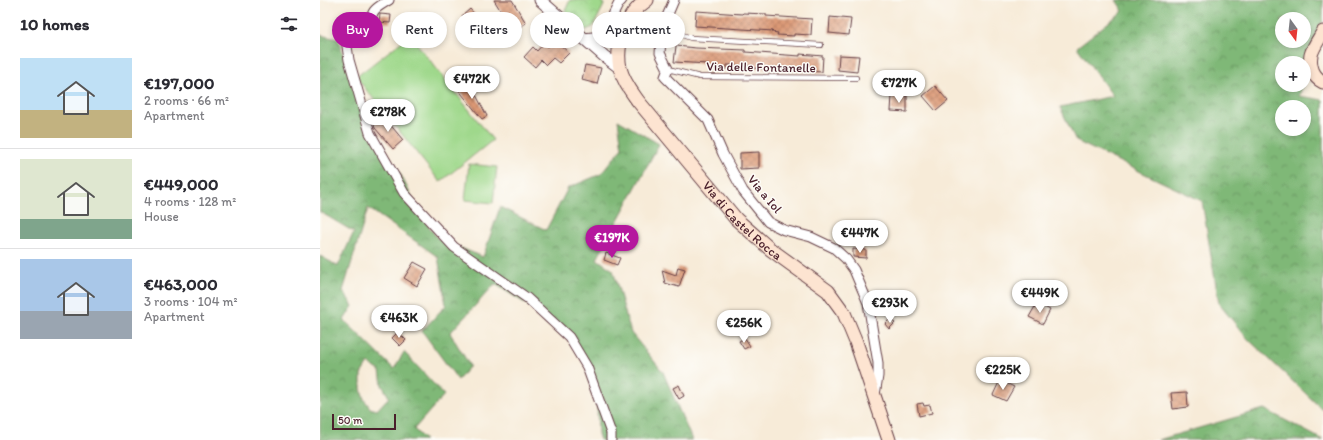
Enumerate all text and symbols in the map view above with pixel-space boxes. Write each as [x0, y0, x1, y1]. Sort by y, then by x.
chip: Buy [332, 12, 383, 48]
chip: Rent [391, 12, 447, 48]
chip: Filters [455, 12, 522, 48]
chip: New [530, 12, 584, 48]
chip: Apartment [592, 12, 685, 48]
north arrow [1275, 12, 1311, 48]
map controls [1275, 12, 1311, 136]
icon: filters [278, 13, 300, 35]
text: 10 homes [20, 14, 89, 34]
button: + [1275, 56, 1311, 92]
street label: Via delle Fontanelle [706, 59, 816, 75]
pin: €472K [444, 66, 500, 100]
pin: €727K [871, 70, 927, 104]
text: €472K [454, 71, 490, 86]
text: €197,000 [144, 73, 214, 93]
icon: home [52, 74, 100, 122]
text: €727K [881, 75, 917, 90]
text: 2 rooms · 66 m² [144, 93, 229, 108]
pin: €278K [360, 99, 416, 133]
button: − [1275, 100, 1311, 136]
text: €278K [370, 104, 406, 119]
text: Apartment [144, 108, 205, 123]
street label: Via a Iol [745, 172, 785, 216]
text: €449,000 [144, 174, 218, 194]
icon: home [52, 175, 100, 223]
street label: Via di Castel Rocca [700, 178, 785, 263]
text: 4 rooms · 128 m² [144, 194, 236, 209]
text: House [144, 209, 179, 224]
pin: €447K [832, 220, 888, 254]
pin: €197K [584, 225, 640, 259]
text: €447K [841, 225, 879, 240]
text: €197K [594, 230, 630, 245]
text: €463,000 [144, 274, 218, 294]
icon: home [52, 275, 100, 323]
pin: €449K [1012, 280, 1068, 314]
text: €449K [1021, 285, 1059, 300]
pin: €293K [862, 290, 918, 324]
text: 3 rooms · 104 m² [144, 294, 237, 309]
text: €293K [872, 295, 908, 310]
pin: €463K [371, 305, 427, 339]
text: Apartment [144, 309, 205, 324]
text: €463K [380, 310, 418, 325]
pin: €256K [716, 310, 772, 344]
text: €256K [726, 315, 762, 330]
pin: €225K [975, 357, 1031, 391]
text: €225K [985, 362, 1021, 377]
scale bar [332, 412, 396, 431]
text: 50 m [338, 414, 362, 427]

